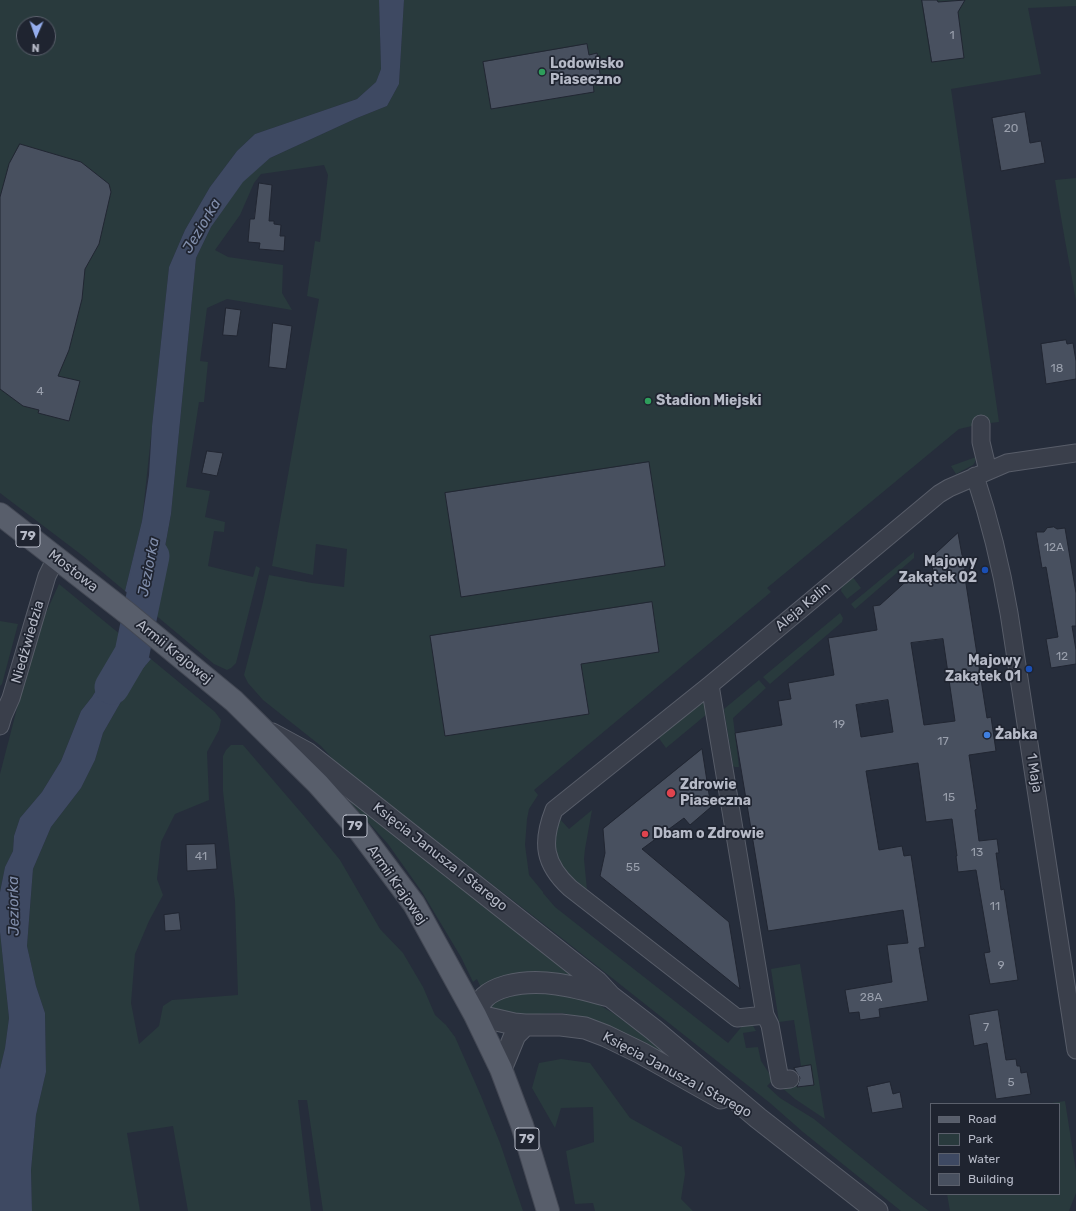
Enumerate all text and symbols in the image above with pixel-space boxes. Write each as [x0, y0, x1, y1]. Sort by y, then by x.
north arrow [16, 16, 56, 56]
house number: 1 [949, 29, 955, 43]
text: N [31, 41, 40, 54]
place label: Lodowisko Piaseczno [550, 56, 624, 88]
marker: Lodowisko Piaseczno [537, 67, 547, 77]
house number: 20 [1004, 122, 1018, 136]
water label: Jeziorka [179, 196, 225, 256]
house number: 18 [1051, 362, 1063, 376]
house number: 4 [36, 385, 44, 399]
place label: Stadion Miejski [656, 393, 762, 409]
marker: Stadion Miejski [643, 396, 653, 406]
road number: 79 [16, 525, 40, 547]
water label: Jeziorka [134, 536, 164, 598]
house number: 12A [1044, 541, 1064, 555]
street label: Mostowa [45, 546, 101, 596]
place label: Majowy Zakątek 02 [899, 554, 977, 586]
marker: Majowy Zakątek 02 [980, 565, 990, 575]
street label: Aleja Kalin [772, 579, 834, 635]
street label: Niedźwiedzia [8, 599, 48, 685]
street label: Armii Krajowej [133, 616, 215, 688]
house number: 12 [1056, 650, 1068, 664]
place label: Majowy Zakątek 01 [945, 653, 1021, 686]
marker: Majowy Zakątek 01 [1024, 664, 1034, 674]
house number: 19 [833, 718, 845, 732]
place label: Żabka [995, 727, 1037, 743]
marker: Żabka [982, 730, 992, 740]
house number: 17 [937, 735, 949, 749]
street label: 1 Maja [1023, 752, 1045, 794]
place label: Zdrowie Piaseczna [680, 777, 751, 810]
marker: Zdrowie Piaseczna [665, 787, 677, 799]
house number: 15 [943, 791, 955, 805]
street label: Księcia Janusza I Starego [369, 799, 511, 915]
road number: 79 [343, 815, 367, 837]
place label: Dbam o Zdrowie [653, 826, 764, 842]
marker: Dbam o Zdrowie [640, 829, 650, 839]
street label: Armii Krajowej [364, 842, 430, 928]
house number: 13 [971, 846, 983, 860]
house number: 41 [195, 850, 207, 864]
house number: 55 [626, 861, 640, 875]
water label: Jeziorka [4, 876, 24, 936]
house number: 11 [990, 900, 1000, 914]
house number: 9 [997, 959, 1005, 973]
house number: 28A [860, 991, 882, 1005]
house number: 7 [983, 1021, 989, 1035]
street label: Księcia Janusza I Starego [600, 1029, 754, 1121]
house number: 5 [1007, 1076, 1015, 1090]
legend [930, 1103, 1060, 1195]
text: Road [968, 1112, 996, 1126]
road number: 79 [515, 1128, 539, 1150]
text: Park [968, 1132, 993, 1146]
text: Water [968, 1152, 1000, 1166]
text: Building [968, 1172, 1014, 1186]

